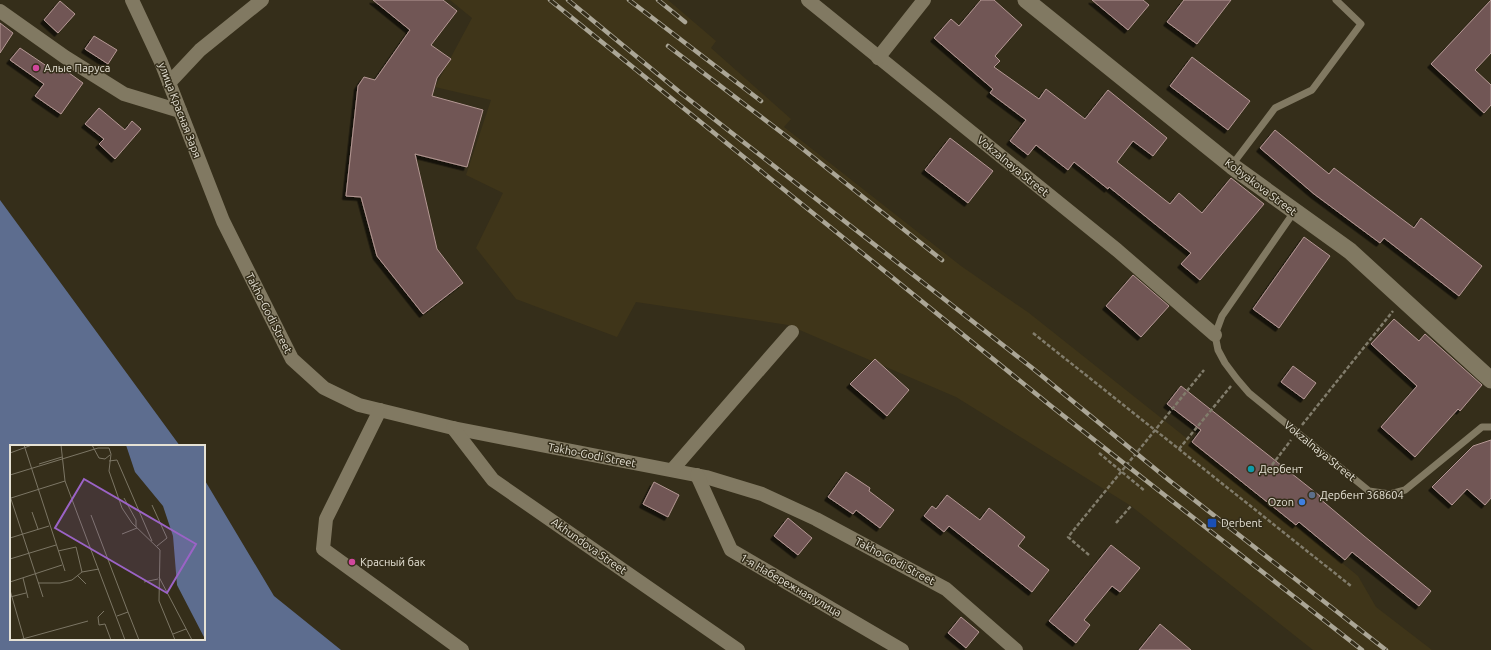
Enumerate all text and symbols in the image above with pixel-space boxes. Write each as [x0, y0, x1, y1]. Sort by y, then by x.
street label: улица Красная Заря [156, 61, 204, 159]
place label: Алые Паруса [44, 62, 110, 74]
marker: Алые Паруса [31, 63, 41, 73]
street label: Vokzalnaya Street [975, 134, 1052, 199]
street label: Kobyakova Street [1223, 156, 1300, 218]
street label: Takho-Godi Street [243, 271, 295, 356]
street label: Vokzalnaya Street [1282, 419, 1359, 484]
street label: Takho-Godi Street [547, 441, 637, 469]
inset map [10, 445, 205, 640]
place label: Дербент [1259, 463, 1303, 475]
marker: Дербент [1246, 464, 1256, 474]
place label: Дербент 368604 [1320, 489, 1404, 501]
marker: Дербент 368604 [1307, 490, 1317, 500]
place label: Ozon [1268, 496, 1294, 508]
marker: Ozon [1297, 497, 1307, 507]
street label: Akhundova Street [549, 516, 629, 577]
marker: Derbent [1206, 517, 1218, 529]
place label: Derbent [1221, 517, 1263, 529]
street label: Takho-Godi Street [853, 535, 938, 587]
street label: 1-я Набережная улица [738, 551, 844, 619]
place label: Красный бак [360, 556, 426, 568]
marker: Красный бак [347, 557, 357, 567]

